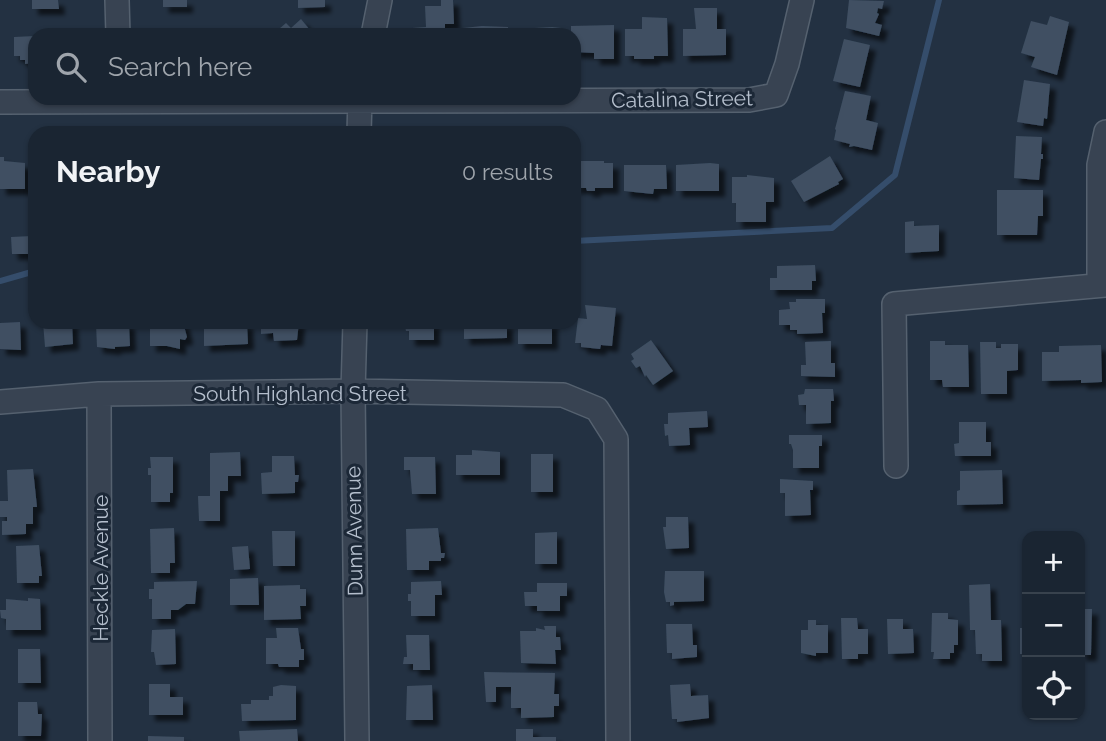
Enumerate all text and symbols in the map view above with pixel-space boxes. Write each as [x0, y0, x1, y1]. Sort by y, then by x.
search box [28, 28, 581, 105]
icon: search [52, 48, 90, 86]
text: Search here [108, 52, 252, 82]
street label: Catalina Street [611, 85, 753, 113]
text: Nearby [56, 154, 160, 189]
text: 0 results [462, 158, 553, 185]
street label: South Highland Street [193, 381, 407, 406]
street label: Dunn Avenue [340, 466, 368, 596]
street label: Heckle Avenue [88, 495, 113, 641]
map controls [1022, 531, 1085, 720]
button: + [1022, 531, 1085, 594]
button: − [1022, 594, 1085, 657]
button: locate [1022, 657, 1085, 720]

